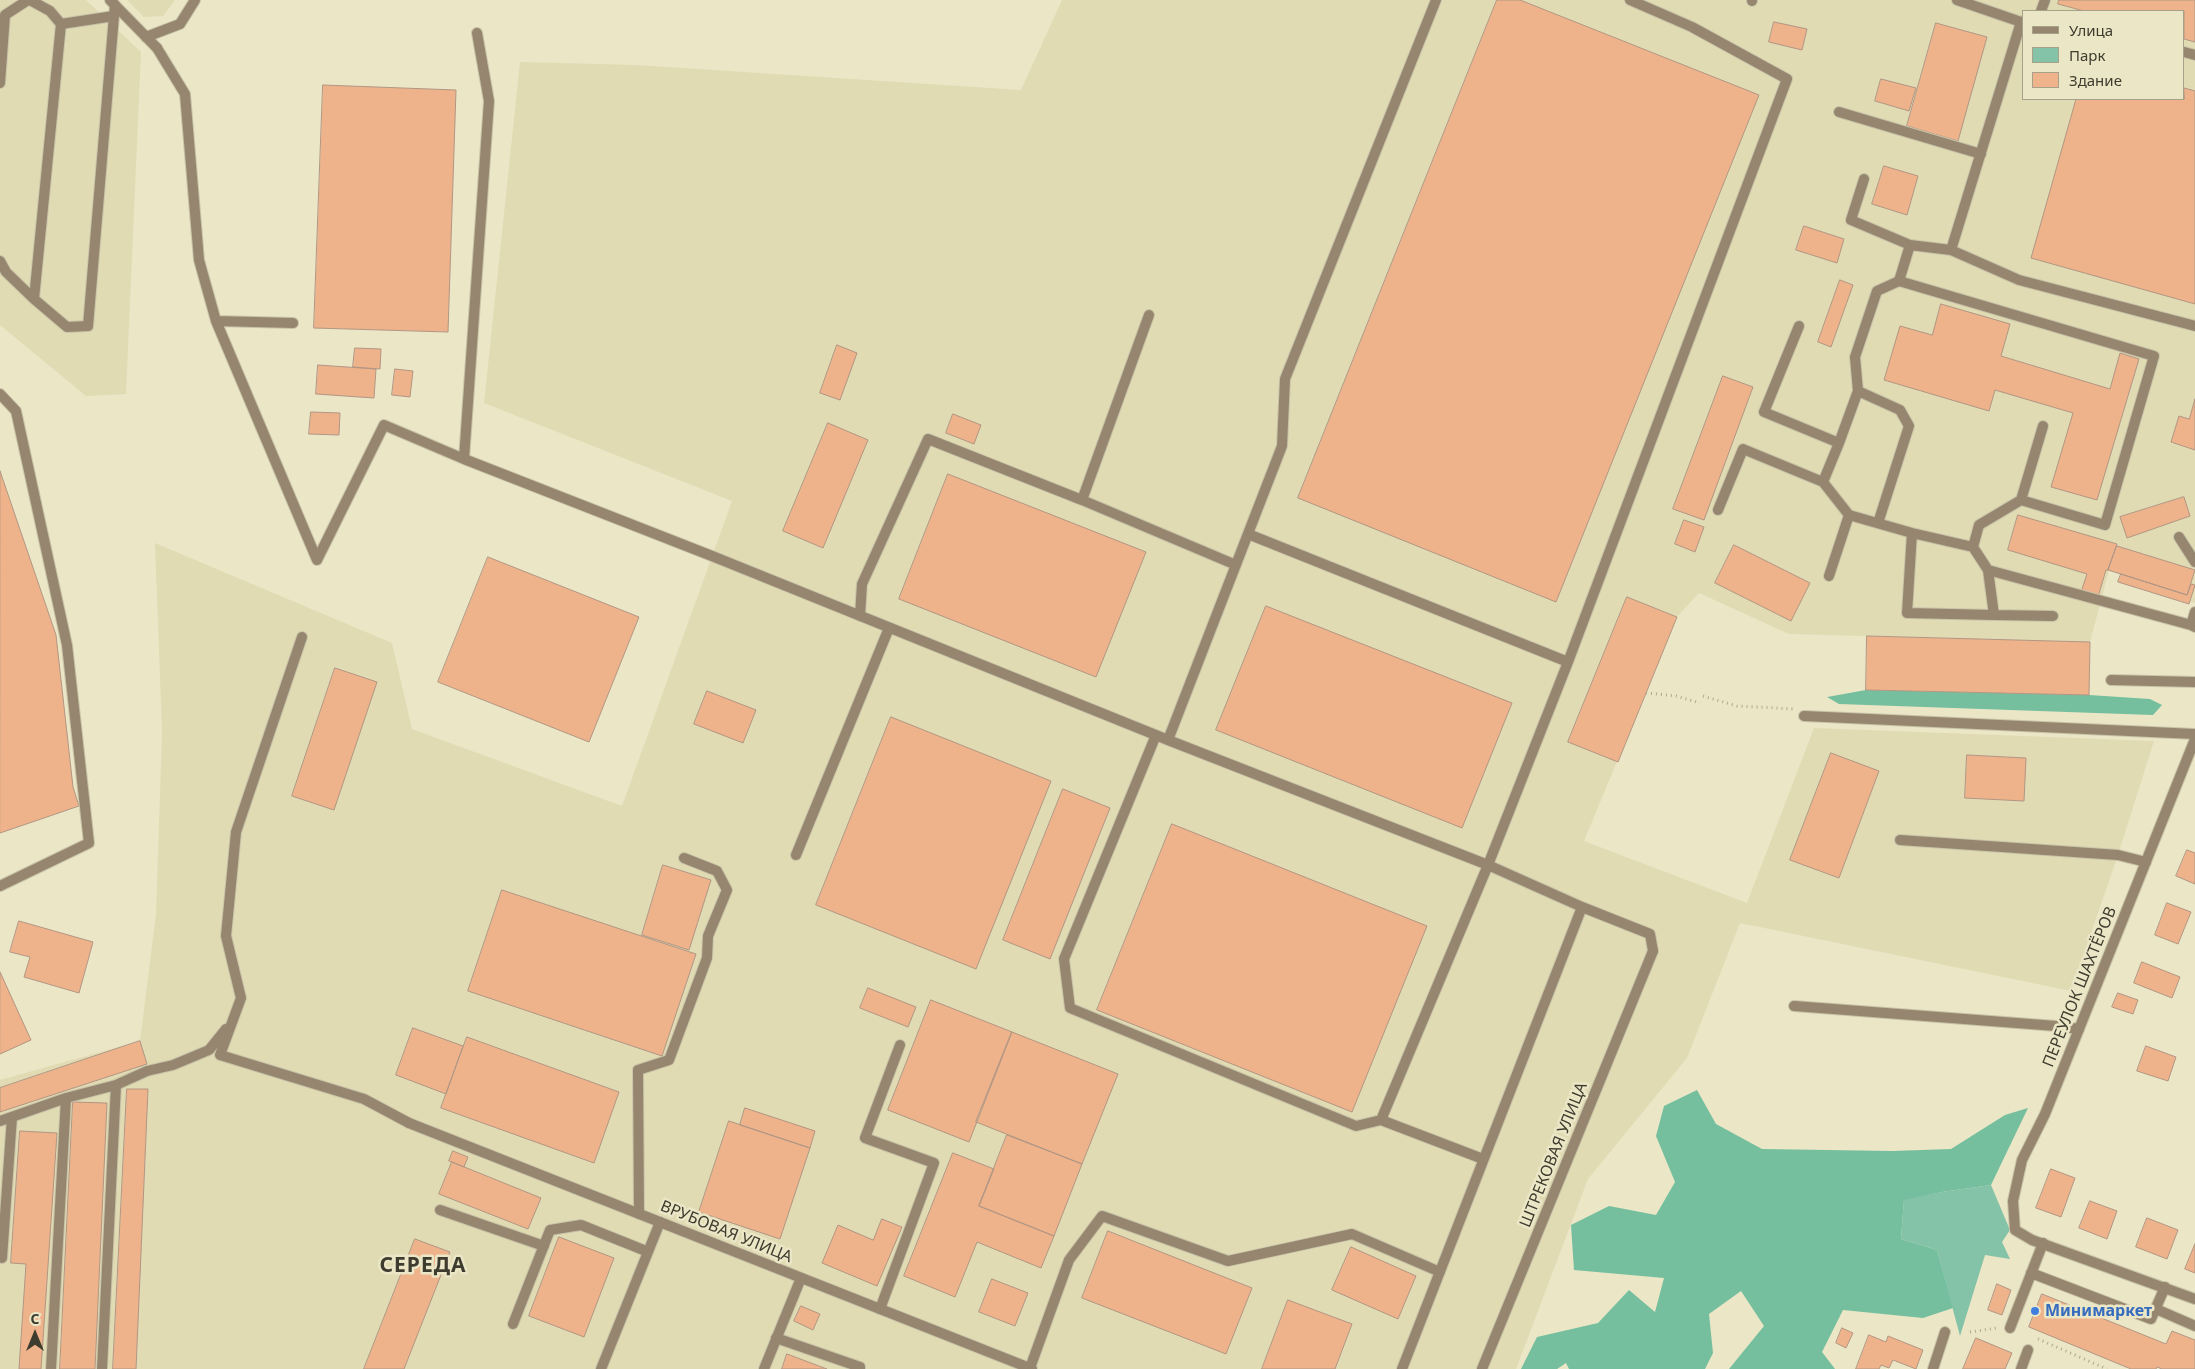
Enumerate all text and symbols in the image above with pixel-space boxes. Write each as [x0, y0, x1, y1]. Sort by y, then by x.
legend [2022, 10, 2185, 100]
text: Улица [2069, 20, 2113, 40]
text: Парк [2069, 45, 2105, 65]
text: Здание [2069, 70, 2122, 90]
street label: ПЕРЕУЛОК ШАХТЁРОВ [2039, 904, 2121, 1070]
street label: ШТРЕКОВАЯ УЛИЦА [1516, 1080, 1592, 1230]
street label: ВРУБОВАЯ УЛИЦА [657, 1197, 795, 1267]
district label: СЕРЕДА [379, 1253, 467, 1279]
place label: Минимаркет [2045, 1301, 2152, 1321]
marker: Минимаркет [2029, 1305, 2041, 1317]
north arrow [10, 1309, 60, 1359]
text: С [30, 1309, 40, 1328]

